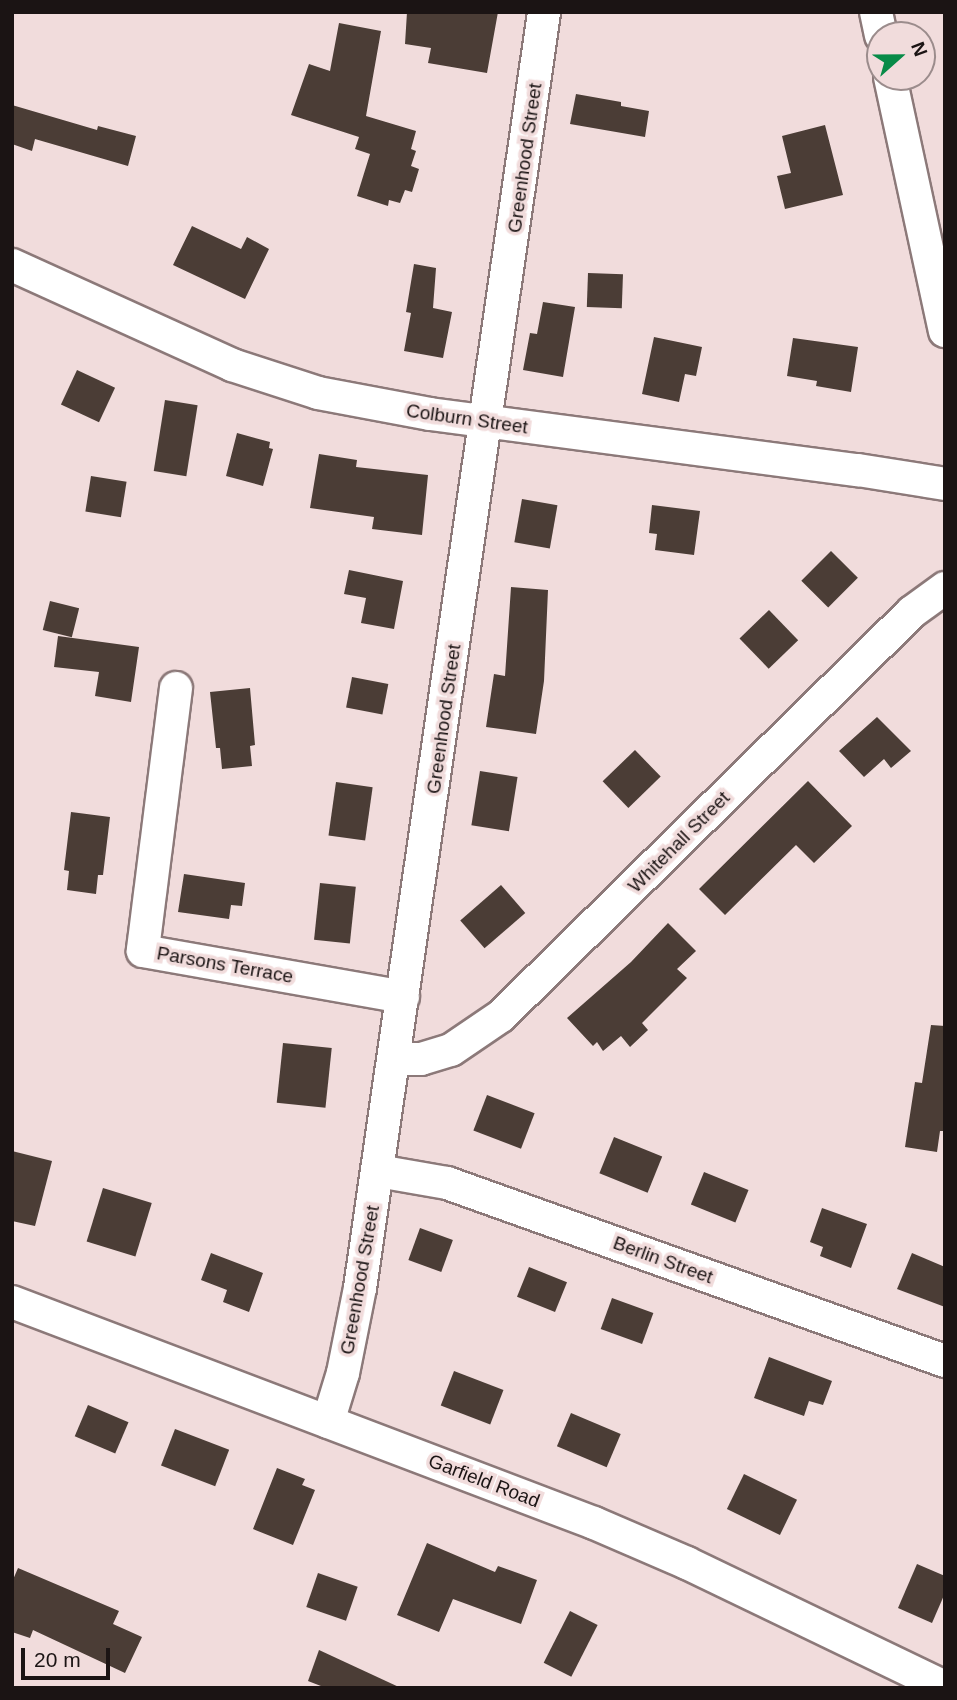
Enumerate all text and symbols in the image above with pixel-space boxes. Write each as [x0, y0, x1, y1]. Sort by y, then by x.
north arrow [866, 21, 936, 91]
text: N [907, 39, 931, 59]
street label: Greenhood Street [503, 82, 547, 234]
street label: Colburn Street [405, 399, 529, 439]
street label: Greenhood Street [422, 643, 466, 795]
street label: Whitehall Street [624, 787, 734, 897]
street label: Parsons Terrace [155, 942, 295, 988]
street label: Greenhood Street [336, 1204, 384, 1356]
street label: Berlin Street [610, 1231, 716, 1289]
street label: Garfield Road [425, 1449, 543, 1513]
scale bar [24, 1634, 114, 1678]
text: 20 m [34, 1648, 81, 1671]

